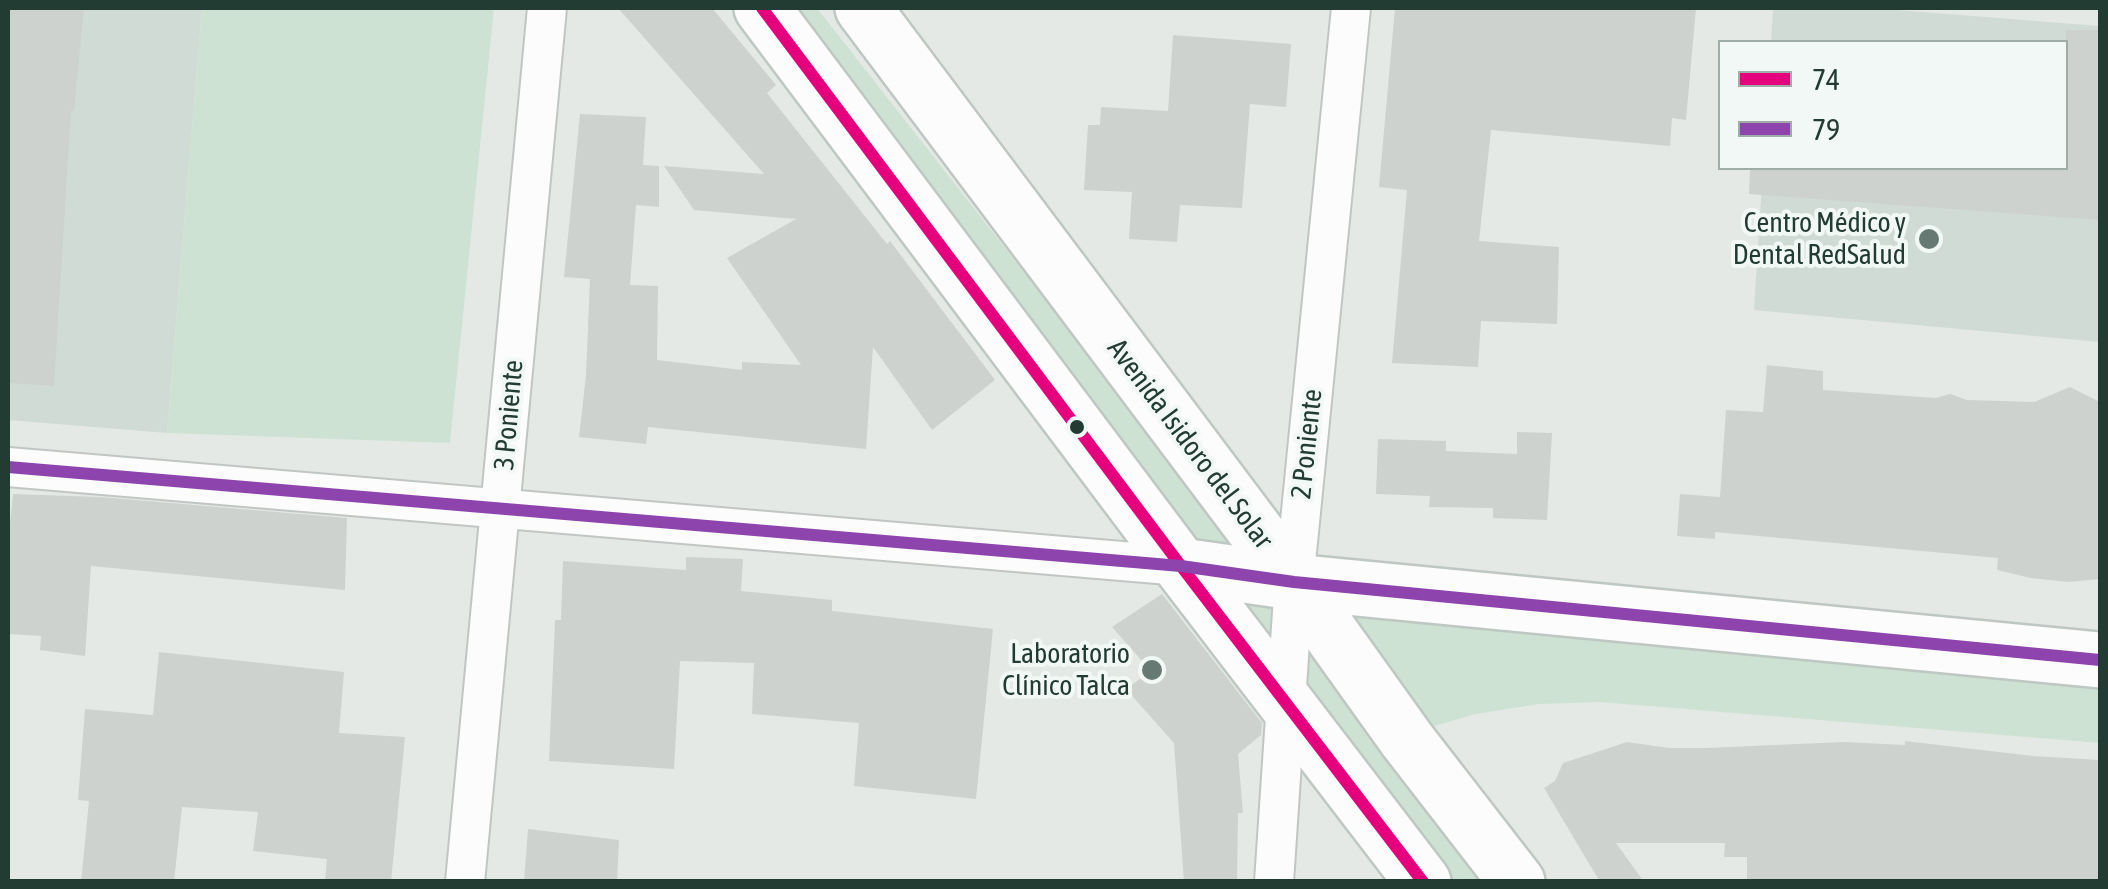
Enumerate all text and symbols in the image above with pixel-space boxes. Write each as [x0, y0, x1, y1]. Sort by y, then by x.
legend [1718, 40, 2068, 170]
text: 74 [1812, 62, 1840, 96]
text: 79 [1812, 112, 1840, 146]
place label: Centro Médico y Dental RedSalud [1733, 206, 1906, 272]
marker: Centro Médico y Dental RedSalud [1916, 226, 1942, 252]
street label: Avenida Isidoro del Solar [1100, 333, 1280, 555]
street label: 3 Poniente [487, 359, 531, 471]
street label: 2 Poniente [1285, 387, 1329, 501]
unlabelled marker [1067, 417, 1087, 437]
place label: Laboratorio Clínico Talca [1002, 637, 1130, 703]
marker: Laboratorio Clínico Talca [1139, 657, 1165, 683]

